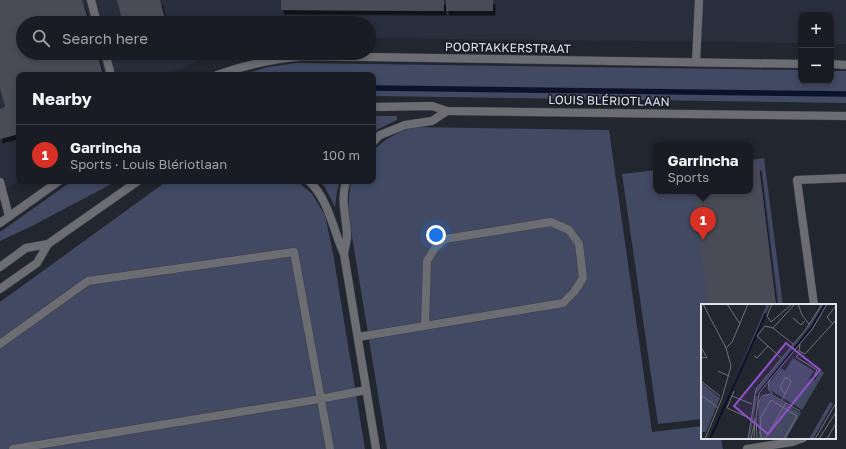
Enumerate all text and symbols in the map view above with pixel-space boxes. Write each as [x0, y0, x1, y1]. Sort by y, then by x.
map controls [798, 12, 834, 84]
button: + [798, 12, 834, 48]
search box [16, 16, 376, 60]
icon: search [30, 27, 52, 49]
text: Search here [62, 29, 148, 47]
street label: POORTAKKERSTRAAT [445, 39, 572, 56]
button: − [798, 48, 834, 84]
text: Nearby [32, 88, 92, 109]
street label: LOUIS BLÉRIOTLAAN [548, 92, 670, 109]
text: Garrincha [70, 138, 141, 156]
popup [653, 142, 753, 194]
text: 1 [42, 147, 48, 163]
text: 100 m [323, 147, 360, 163]
text: Garrincha [667, 151, 739, 169]
text: Sports · Louis Blériotlaan [70, 156, 227, 172]
text: Sports [667, 169, 709, 185]
pin: 1 [690, 207, 716, 240]
your location [426, 225, 446, 245]
inset map [701, 304, 836, 439]

